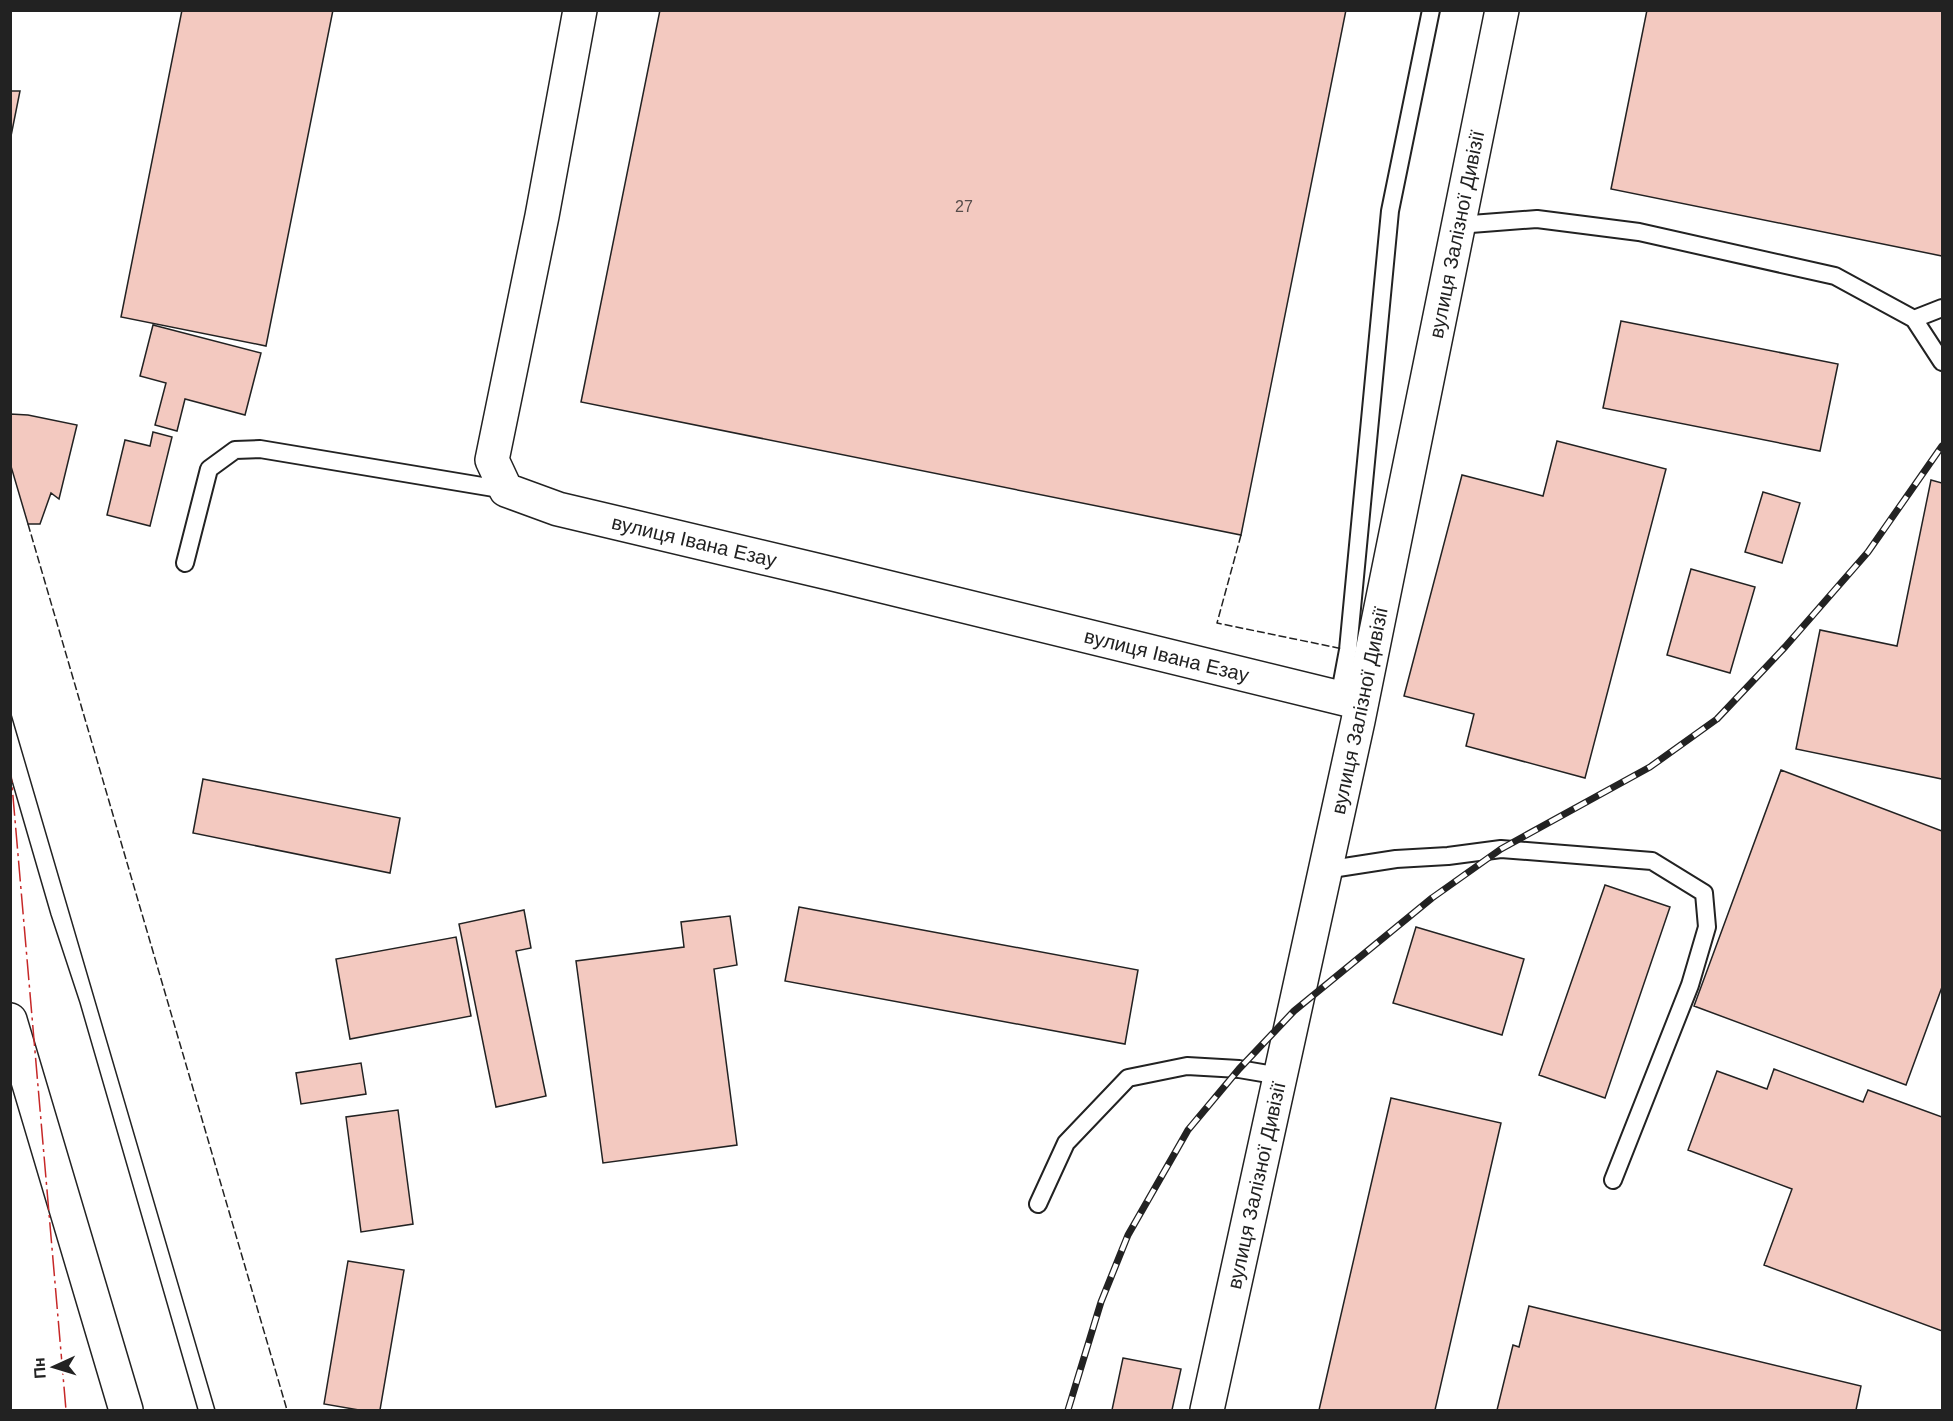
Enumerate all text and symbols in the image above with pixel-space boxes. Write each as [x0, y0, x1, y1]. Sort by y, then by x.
street label: вулиця Залізної Дивізії [1425, 128, 1488, 340]
house number: 27 [955, 198, 973, 215]
street label: вулиця Івана Езау [610, 511, 779, 571]
street label: вулиця Залізної Дивізії [1327, 604, 1392, 816]
street label: вулиця Івана Езау [1082, 625, 1251, 686]
street label: вулиця Залізної Дивізії [1223, 1079, 1290, 1291]
north arrow [24, 1337, 84, 1397]
text: Пн [30, 1357, 49, 1379]

